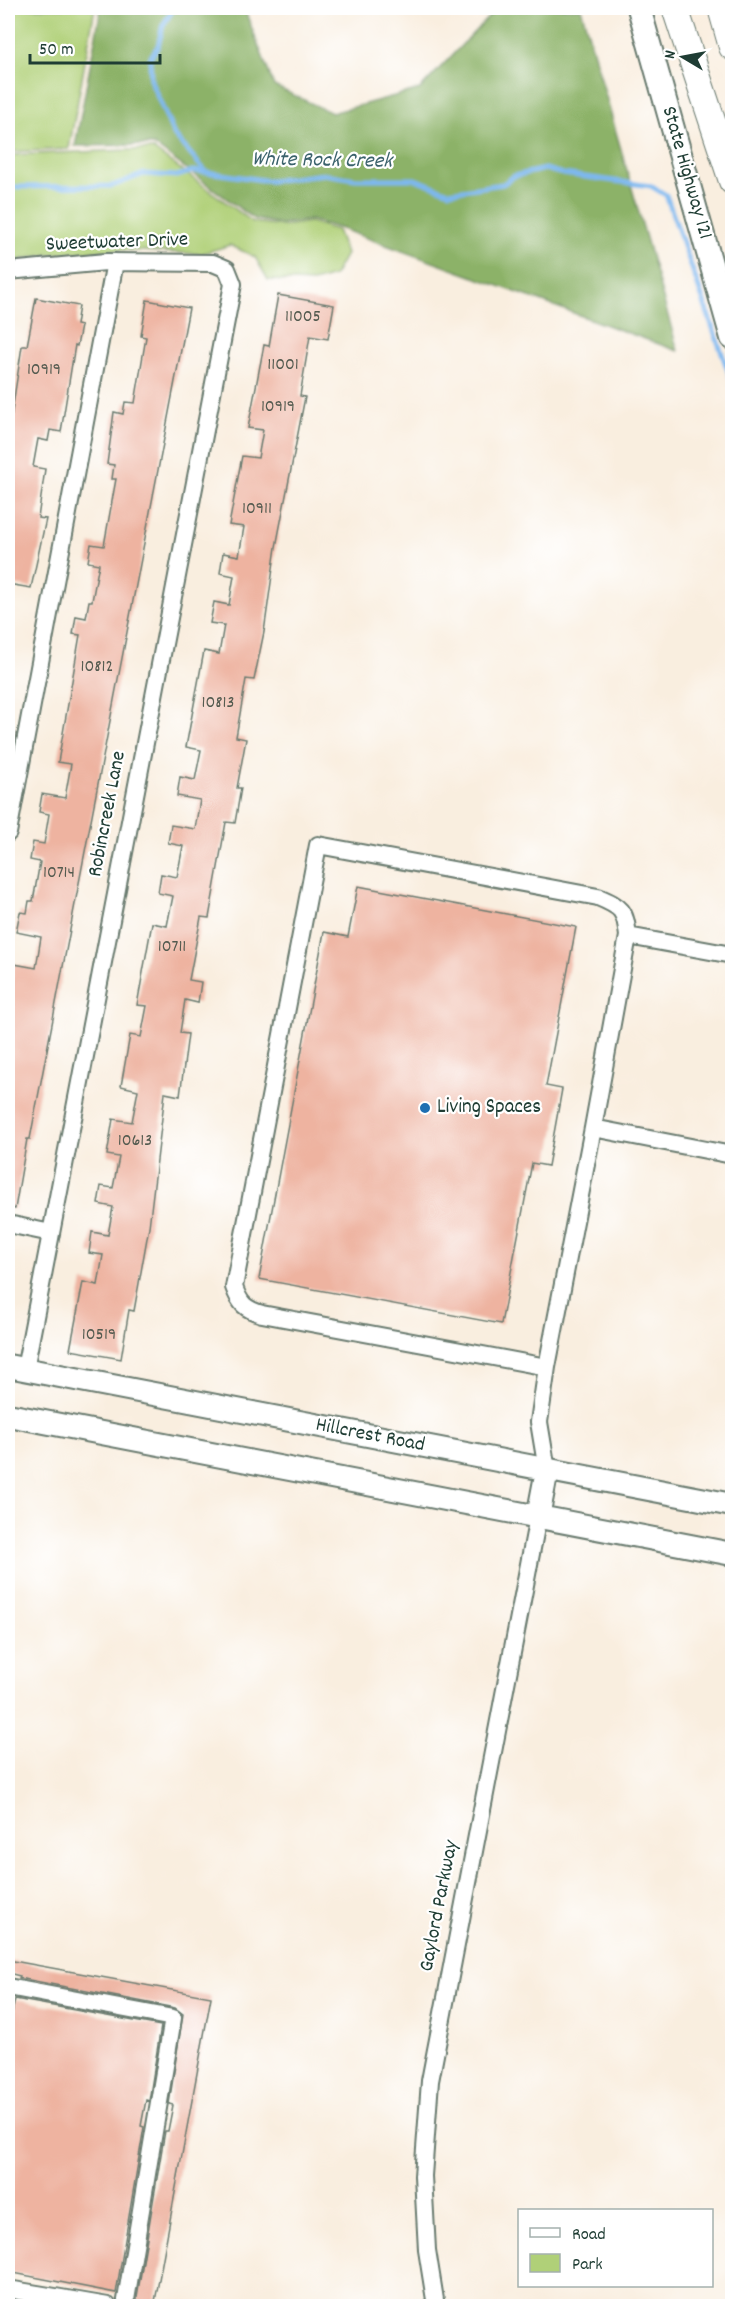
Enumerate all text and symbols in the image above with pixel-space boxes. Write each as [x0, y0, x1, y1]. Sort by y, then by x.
scale bar [30, 27, 160, 65]
north arrow [653, 27, 713, 87]
text: 50 m [39, 38, 74, 63]
text: N [659, 49, 683, 61]
street label: State Highway 121 [653, 103, 719, 243]
water label: White Rock Creek [252, 144, 394, 178]
street label: Sweetwater Drive [45, 226, 189, 260]
house number: 11005 [285, 305, 321, 330]
house number: 11001 [267, 353, 299, 378]
house number: 10919 [27, 358, 61, 383]
house number: 10919 [261, 395, 295, 420]
house number: 10911 [242, 497, 272, 522]
house number: 10812 [81, 655, 113, 680]
house number: 10813 [202, 691, 234, 716]
street label: Robincreek Lane [81, 748, 135, 880]
house number: 10714 [43, 861, 75, 886]
house number: 10711 [158, 935, 186, 960]
place label: Living Spaces [437, 1093, 541, 1123]
marker: Living Spaces [418, 1101, 432, 1115]
house number: 10613 [118, 1129, 152, 1154]
house number: 10519 [82, 1323, 116, 1348]
street label: Hillcrest Road [313, 1411, 427, 1461]
street label: Gaylord Parkway [413, 1837, 468, 1974]
legend [518, 2209, 713, 2287]
text: Road [572, 2223, 606, 2248]
text: Park [572, 2253, 603, 2278]

